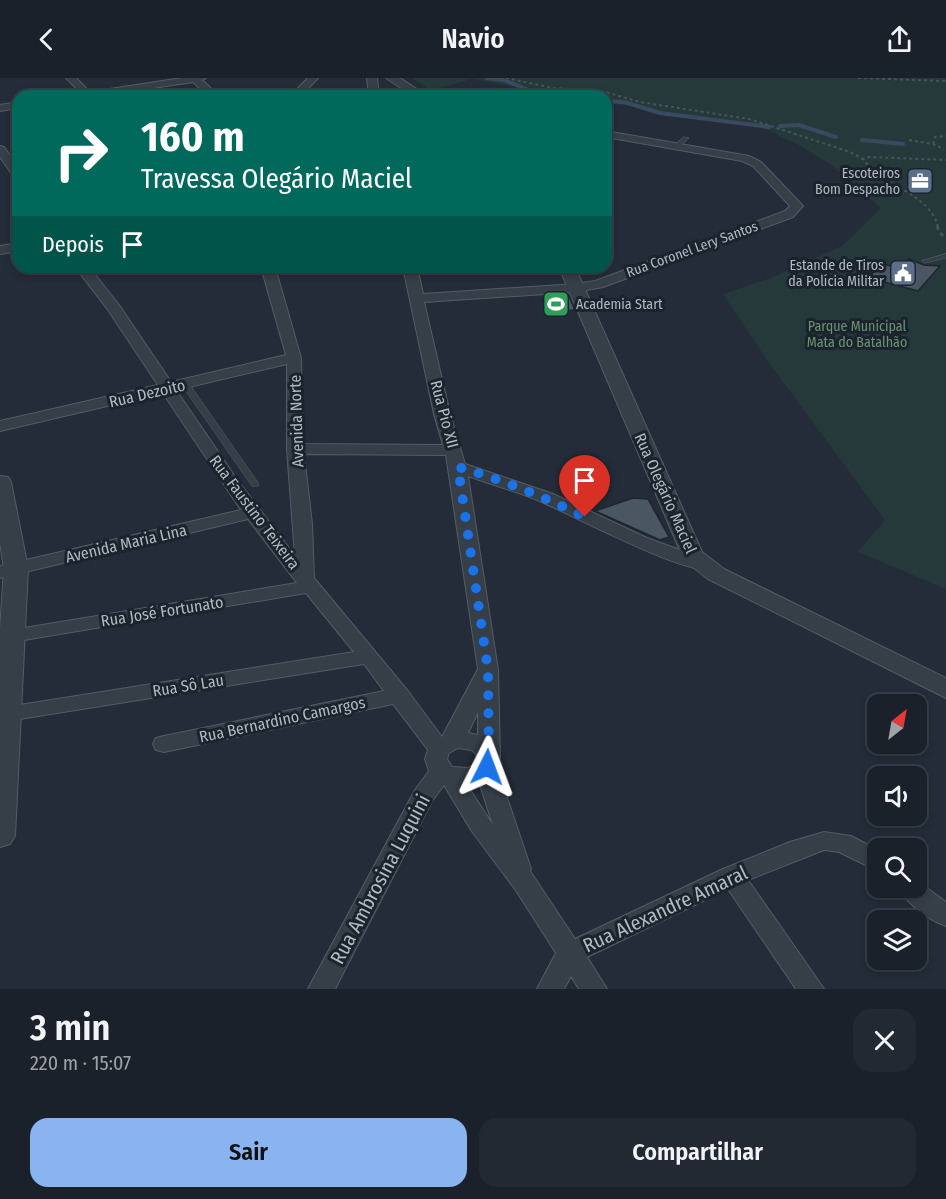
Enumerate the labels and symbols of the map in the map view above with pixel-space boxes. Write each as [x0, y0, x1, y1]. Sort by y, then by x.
place label: Escoteiros Bom Despacho [815, 165, 900, 198]
office icon: Escoteiros Bom Despacho [905, 166, 935, 196]
street label: Rua Coronel Lery Santos [624, 218, 760, 281]
place label: Estande de Tiros da Polícia Militar [788, 257, 884, 290]
public building icon: Estande de Tiros da Polícia Militar [888, 258, 918, 288]
sports icon: Academia Start [541, 289, 571, 319]
place label: Academia Start [576, 296, 663, 313]
park label: Parque Municipal Mata do Batalhão [807, 318, 907, 351]
street label: Avenida Norte [285, 374, 308, 468]
street label: Rua Dezoito [107, 375, 187, 411]
street label: Rua Pio XII [426, 378, 463, 450]
street label: Rua Olegário Maciel [630, 430, 701, 556]
street label: Rua Faustino Teixeira [206, 452, 304, 573]
pin [559, 455, 610, 517]
street label: Avenida Maria Lina [64, 520, 189, 567]
street label: Rua José Fortunato [100, 592, 225, 631]
street label: Rua Sô Lau [151, 670, 225, 701]
street label: Rua Bernardino Camargos [197, 693, 367, 746]
north arrow [867, 694, 927, 754]
position arrow [455, 735, 519, 799]
street label: Rua Ambrosina Luquini [325, 790, 435, 968]
street label: Rua Alexandre Amaral [579, 860, 751, 958]

